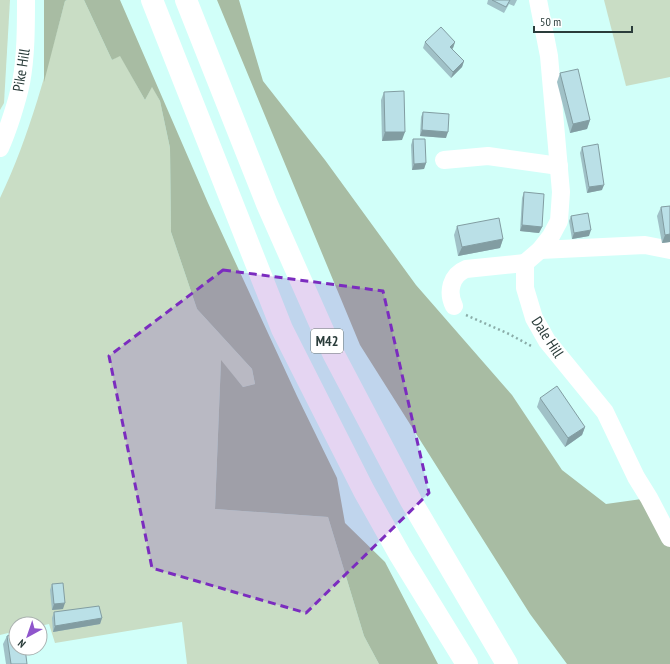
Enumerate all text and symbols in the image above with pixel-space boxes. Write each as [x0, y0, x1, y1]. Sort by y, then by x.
scale bar [534, 8, 632, 34]
text: 50 m [540, 14, 561, 29]
street label: Pike Hill [8, 47, 34, 93]
street label: Dale Hill [528, 313, 569, 361]
road number: M42 [311, 329, 343, 353]
north arrow [8, 616, 48, 656]
text: N [15, 636, 28, 651]

